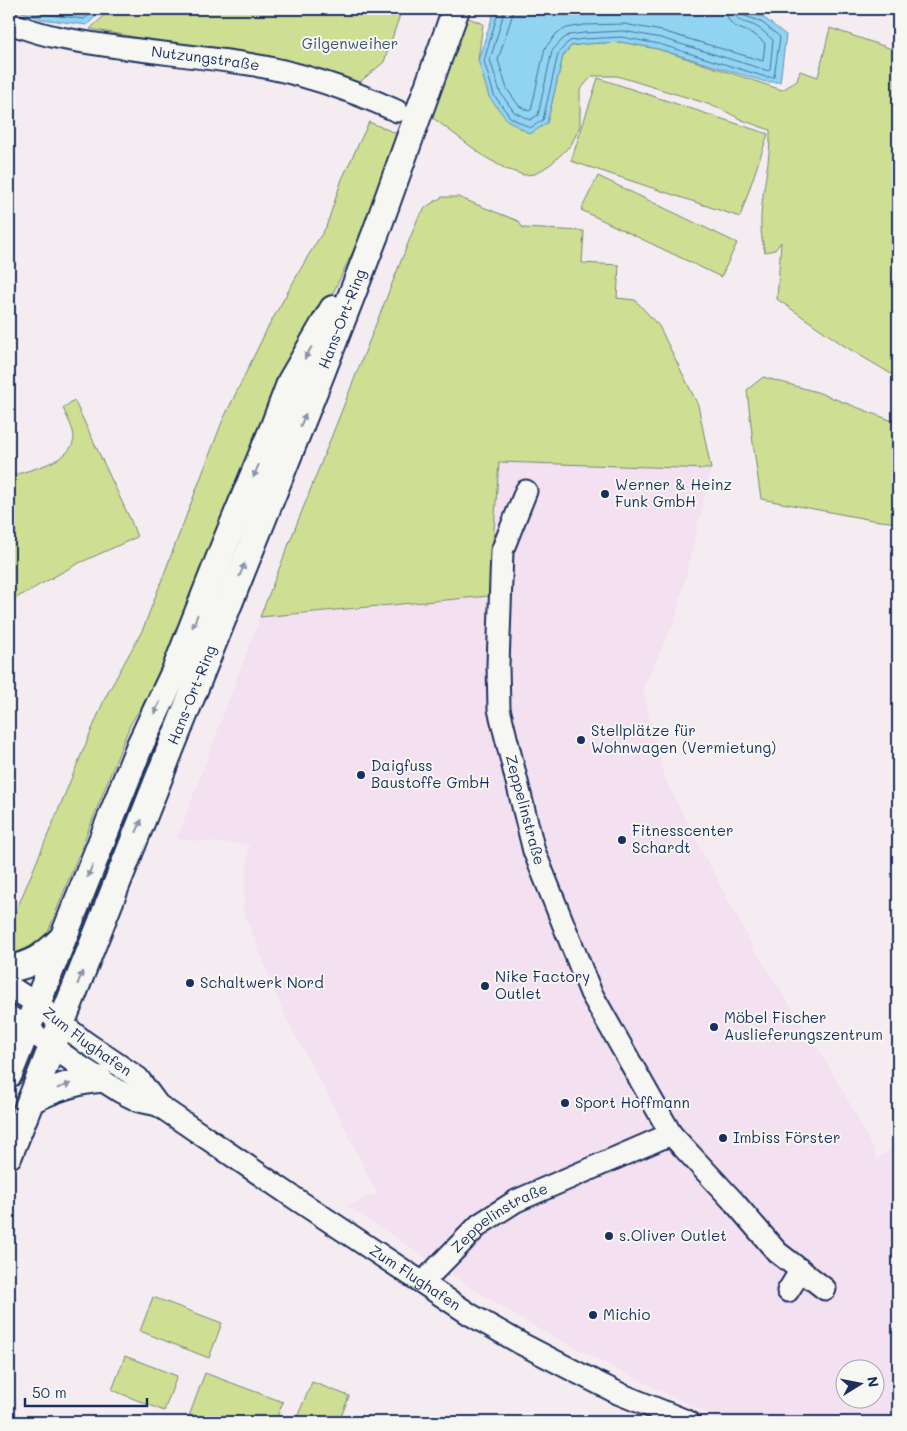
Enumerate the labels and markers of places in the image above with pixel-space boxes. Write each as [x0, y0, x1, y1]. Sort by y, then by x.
place label: Werner & Heinz Funk GmbH [615, 474, 732, 511]
marker: Werner & Heinz Funk GmbH [599, 488, 611, 500]
place label: Stellplätze für Wohnwagen (Vermietung) [591, 720, 776, 757]
marker: Stellplätze für Wohnwagen (Vermietung) [575, 734, 587, 746]
place label: Daigfuss Baustoffe GmbH [371, 755, 490, 792]
marker: Daigfuss Baustoffe GmbH [355, 769, 367, 781]
place label: Fitnesscenter Schardt [632, 820, 734, 857]
marker: Fitnesscenter Schardt [616, 834, 628, 846]
place label: Nike Factory Outlet [495, 966, 590, 1003]
place label: Schaltwerk Nord [200, 972, 324, 992]
marker: Schaltwerk Nord [184, 977, 196, 989]
marker: Nike Factory Outlet [479, 980, 491, 992]
place label: Möbel Fischer Auslieferungszentrum [724, 1007, 883, 1044]
marker: Möbel Fischer Auslieferungszentrum [708, 1021, 720, 1033]
place label: Sport Hoffmann [575, 1092, 690, 1112]
marker: Sport Hoffmann [559, 1097, 571, 1109]
place label: Imbiss Förster [733, 1127, 841, 1147]
marker: Imbiss Förster [717, 1132, 729, 1144]
place label: s.Oliver Outlet [619, 1225, 727, 1245]
marker: s.Oliver Outlet [603, 1230, 615, 1242]
place label: Michio [603, 1304, 650, 1324]
marker: Michio [587, 1309, 599, 1321]

